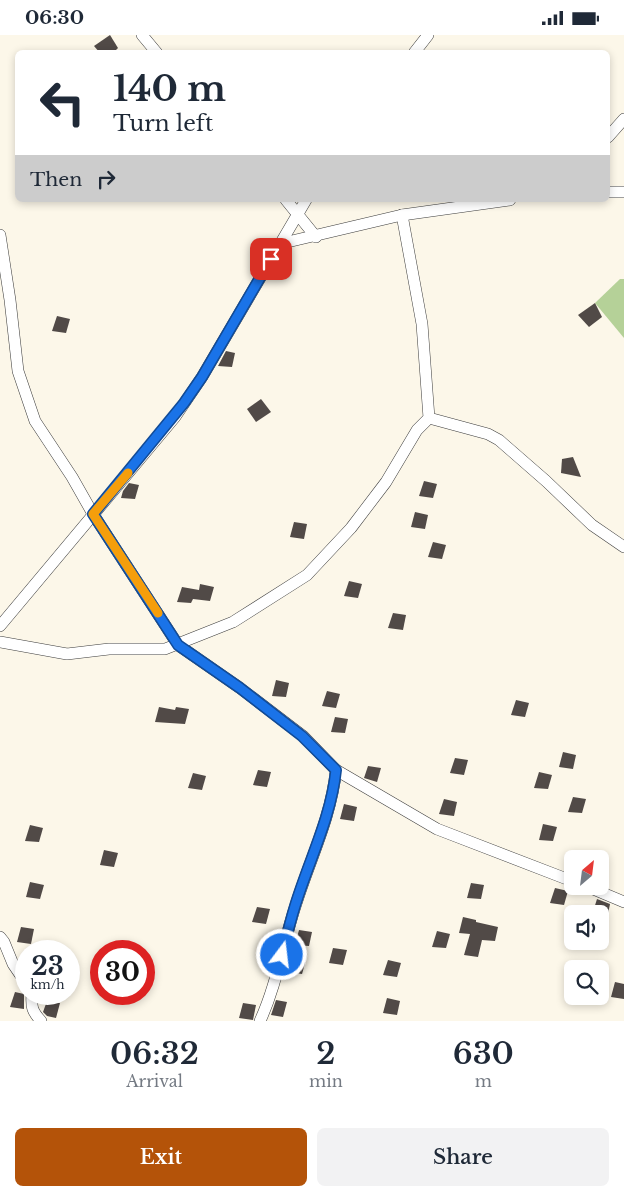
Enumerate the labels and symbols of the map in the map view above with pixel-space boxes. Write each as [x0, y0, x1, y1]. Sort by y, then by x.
pin [250, 238, 292, 280]
north arrow [564, 850, 609, 895]
position arrow [255, 928, 307, 980]
speed limit sign: 30 [90, 940, 155, 1005]

